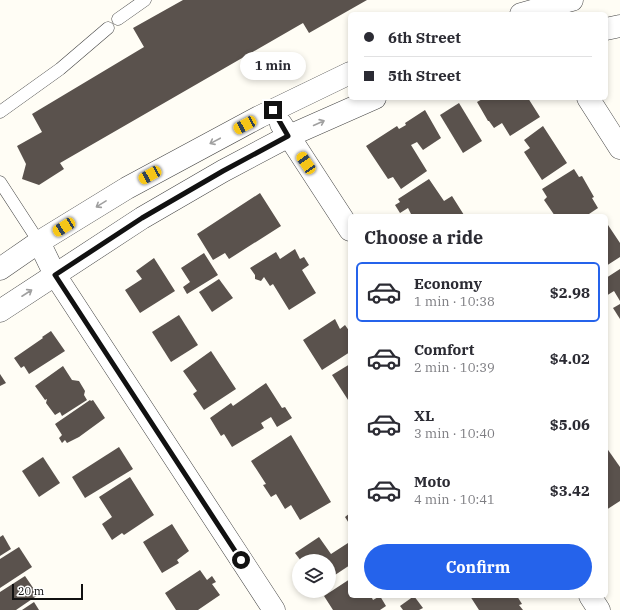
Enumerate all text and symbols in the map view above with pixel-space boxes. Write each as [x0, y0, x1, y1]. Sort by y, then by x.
text: 6th Street [388, 28, 461, 47]
callout: 1 min [240, 52, 306, 80]
text: 1 min [255, 57, 291, 74]
text: 5th Street [388, 66, 461, 85]
route end [264, 101, 282, 119]
car [232, 114, 258, 136]
one-way arrow [312, 119, 324, 126]
one-way arrow [209, 137, 221, 145]
car [294, 150, 318, 176]
car [137, 164, 163, 186]
one-way arrow [95, 200, 107, 208]
car [51, 216, 77, 238]
text: Choose a ride [364, 226, 483, 249]
icon: car [366, 274, 402, 310]
text: Economy [414, 274, 482, 293]
text: $2.98 [550, 283, 590, 302]
one-way arrow [22, 289, 33, 297]
text: 1 min · 10:38 [414, 293, 495, 310]
icon: car [366, 340, 402, 376]
text: Comfort [414, 340, 474, 359]
text: $4.02 [550, 349, 590, 368]
text: 2 min · 10:39 [414, 359, 495, 376]
icon: car [366, 406, 402, 442]
text: XL [414, 406, 434, 425]
text: $5.06 [550, 415, 590, 434]
text: 3 min · 10:40 [414, 425, 495, 442]
icon: car [366, 472, 402, 508]
text: Moto [414, 472, 451, 491]
text: $3.42 [550, 481, 590, 500]
text: 4 min · 10:41 [414, 491, 495, 508]
button: Confirm [364, 544, 592, 590]
route start [232, 551, 250, 569]
map controls [292, 554, 336, 598]
button: layers [292, 554, 336, 598]
scale bar [12, 582, 83, 601]
text: 20 m [18, 584, 44, 598]

